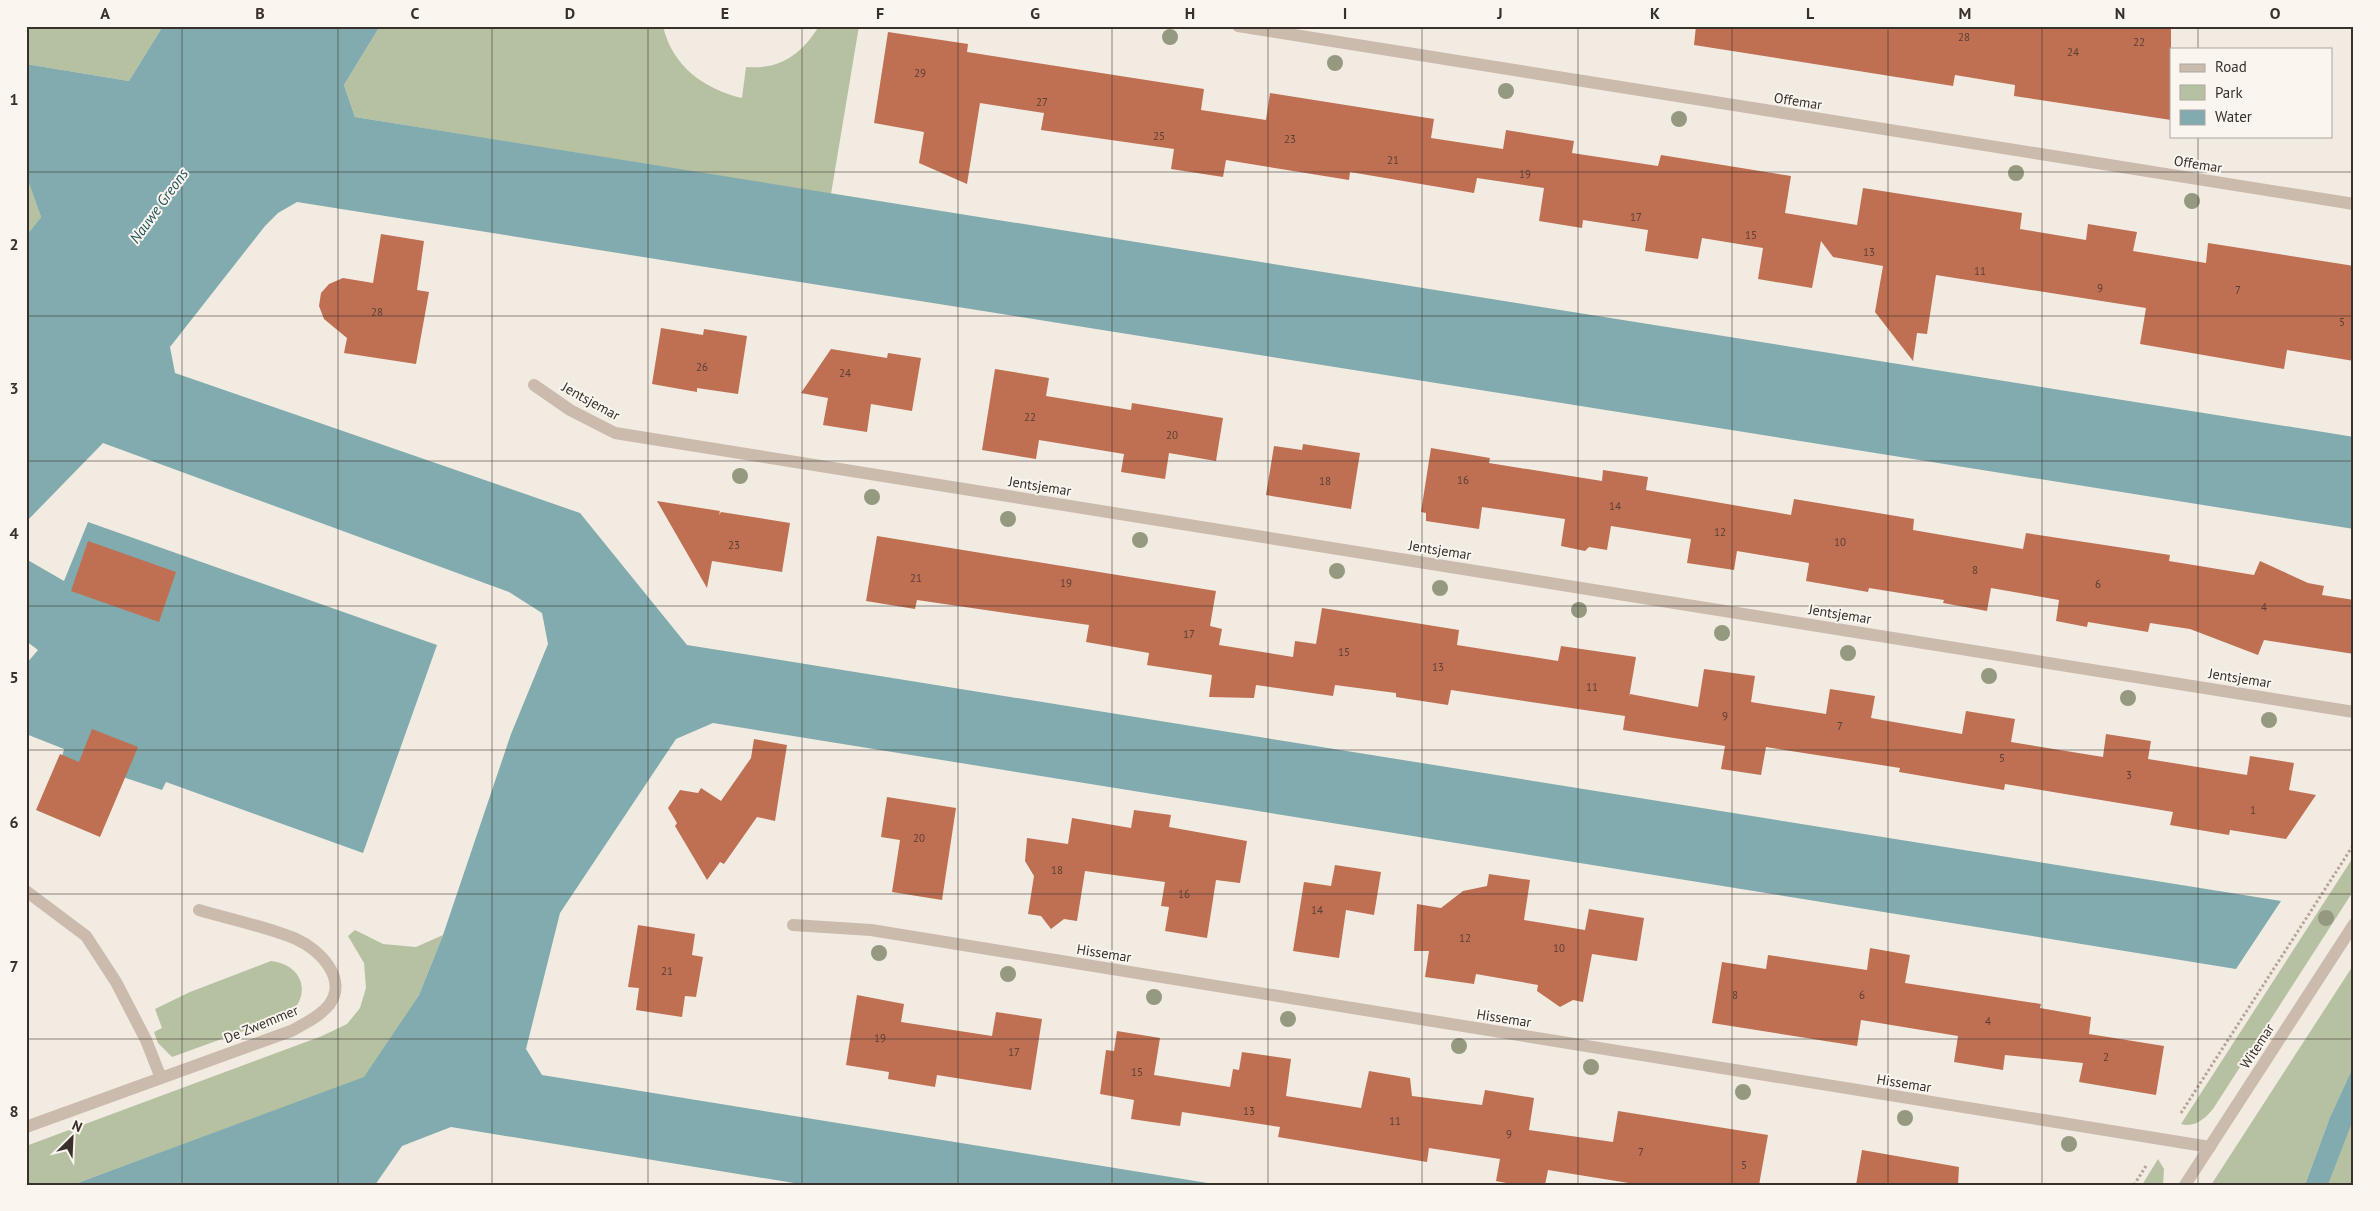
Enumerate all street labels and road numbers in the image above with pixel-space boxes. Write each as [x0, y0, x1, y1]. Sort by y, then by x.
street label: Offemar [1773, 88, 1824, 114]
street label: Offemar [2173, 151, 2224, 177]
street label: Jentsjemar [558, 377, 623, 424]
street label: Jentsjemar [1006, 472, 1073, 500]
street label: Jentsjemar [1406, 536, 1473, 564]
street label: Jentsjemar [1806, 600, 1873, 628]
street label: Jentsjemar [2206, 664, 2273, 692]
street label: Hissemar [1075, 940, 1133, 966]
street label: De Zwemmer [221, 1001, 301, 1047]
street label: Hissemar [1475, 1005, 1533, 1031]
street label: Witemar [2236, 1020, 2278, 1072]
street label: Hissemar [1875, 1070, 1933, 1096]

